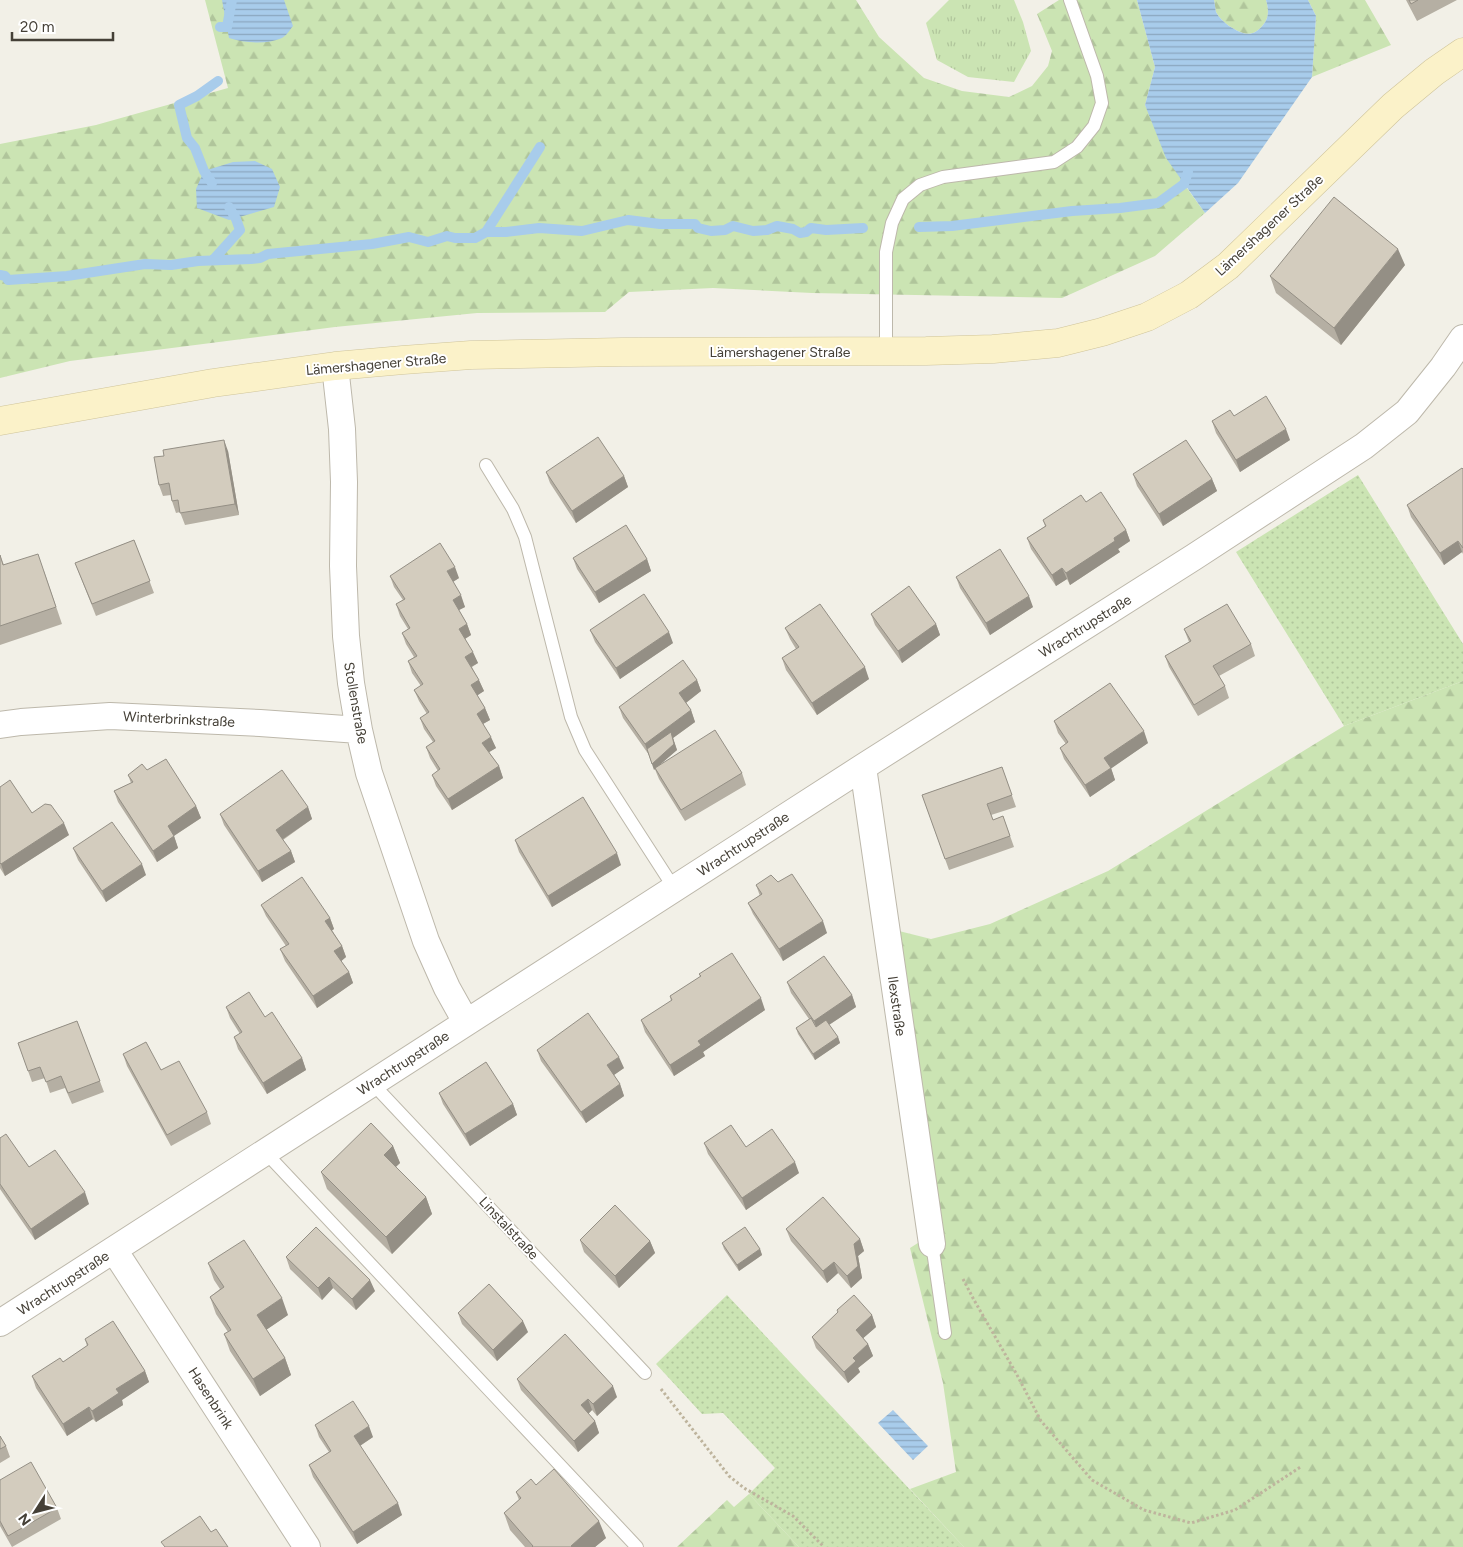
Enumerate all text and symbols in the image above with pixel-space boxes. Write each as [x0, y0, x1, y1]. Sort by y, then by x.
scale bar [12, 10, 114, 42]
text: 20 m [20, 18, 54, 36]
street label: Lämershagener Straße [1212, 171, 1327, 280]
street label: Lämershagener Straße [710, 344, 851, 361]
street label: Lämershagener Straße [305, 350, 447, 379]
street label: Wrachtrupstraße [1036, 591, 1135, 662]
street label: Stollenstraße [340, 661, 371, 746]
street label: Winterbrinkstraße [123, 708, 236, 731]
street label: Wrachtrupstraße [694, 808, 793, 880]
street label: Ilexstraße [884, 975, 909, 1037]
street label: Wrachtrupstraße [354, 1027, 453, 1099]
street label: Linstalstraße [475, 1193, 542, 1263]
street label: Wrachtrupstraße [14, 1247, 113, 1319]
street label: Hasenbrink [184, 1364, 237, 1433]
north arrow [10, 1487, 60, 1537]
text: N [15, 1510, 35, 1529]

